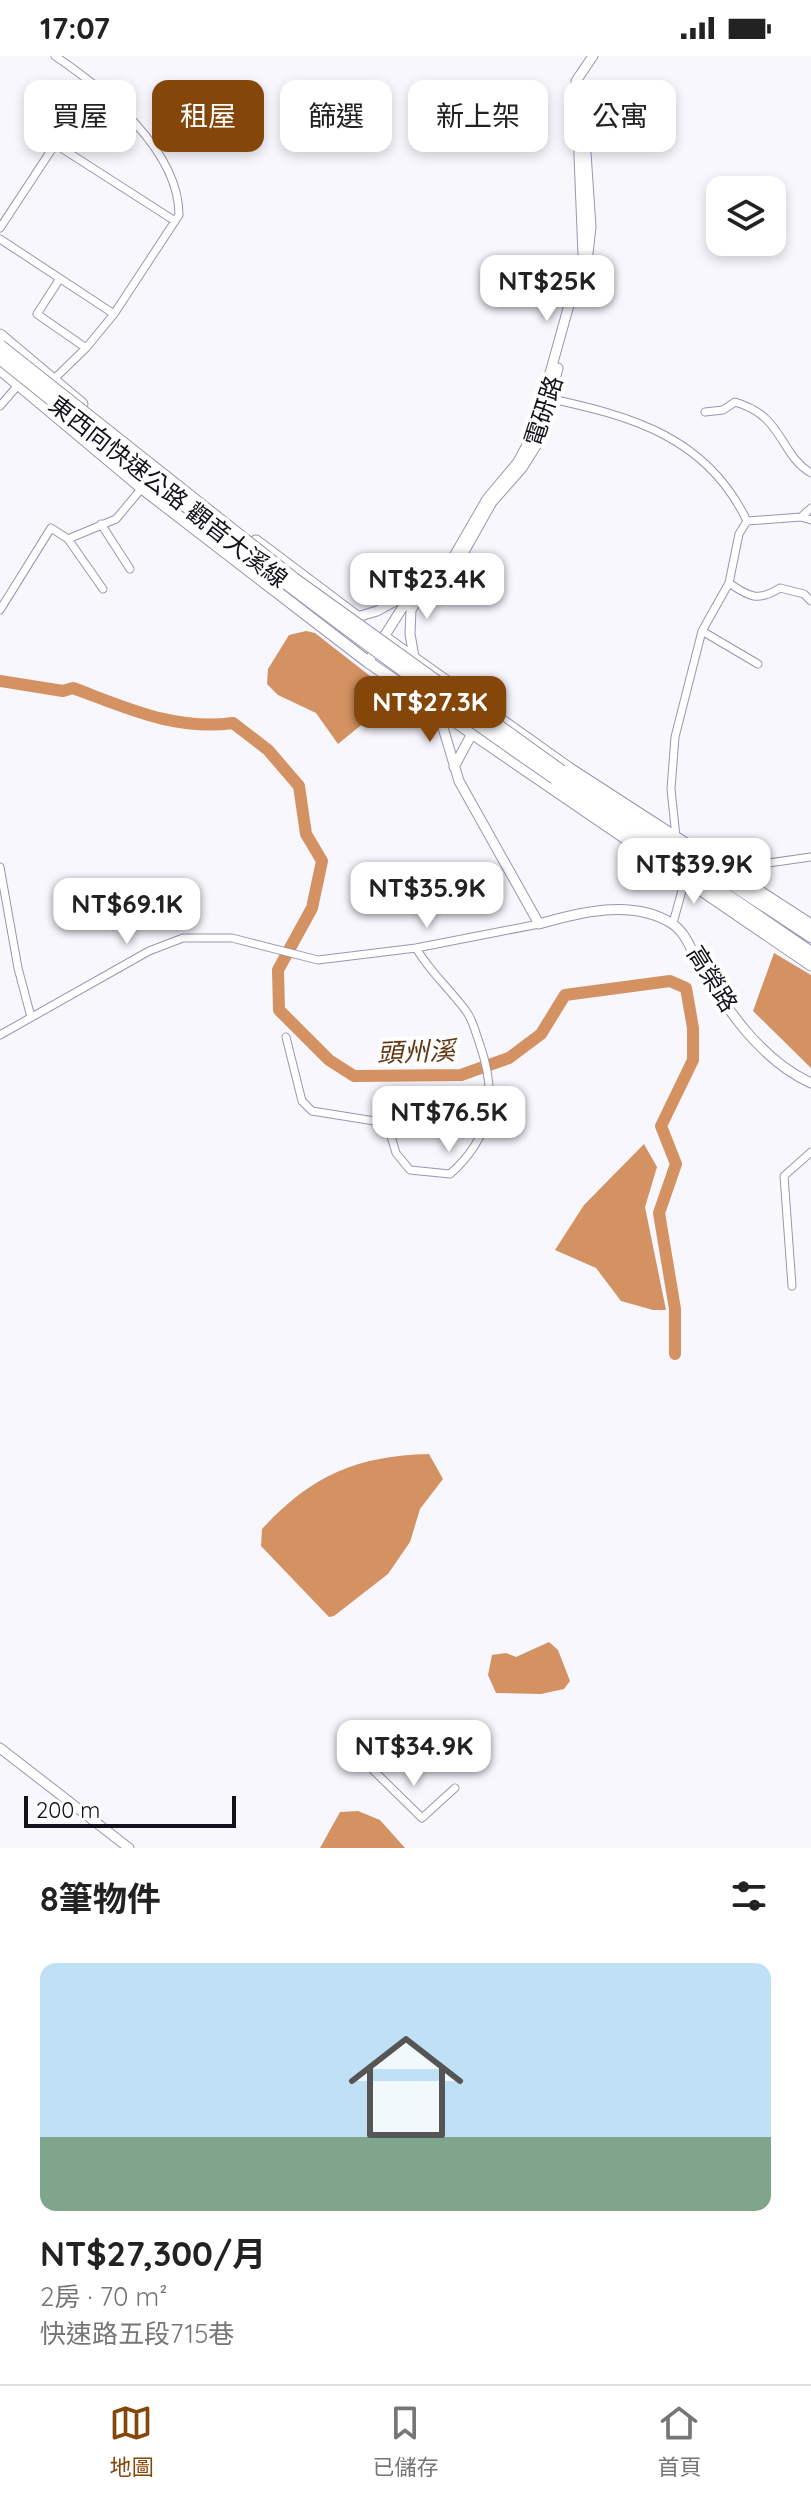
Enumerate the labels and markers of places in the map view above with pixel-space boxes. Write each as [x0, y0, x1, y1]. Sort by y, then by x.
pin: NT$25K [482, 255, 612, 323]
pin: NT$23.4K [344, 553, 510, 621]
pin: NT$27.3K [347, 676, 513, 744]
pin: NT$39.9K [611, 838, 777, 906]
pin: NT$35.9K [344, 862, 510, 930]
pin: NT$69.1K [44, 878, 210, 946]
pin: NT$76.5K [366, 1086, 532, 1154]
pin: NT$34.9K [331, 1720, 497, 1788]

